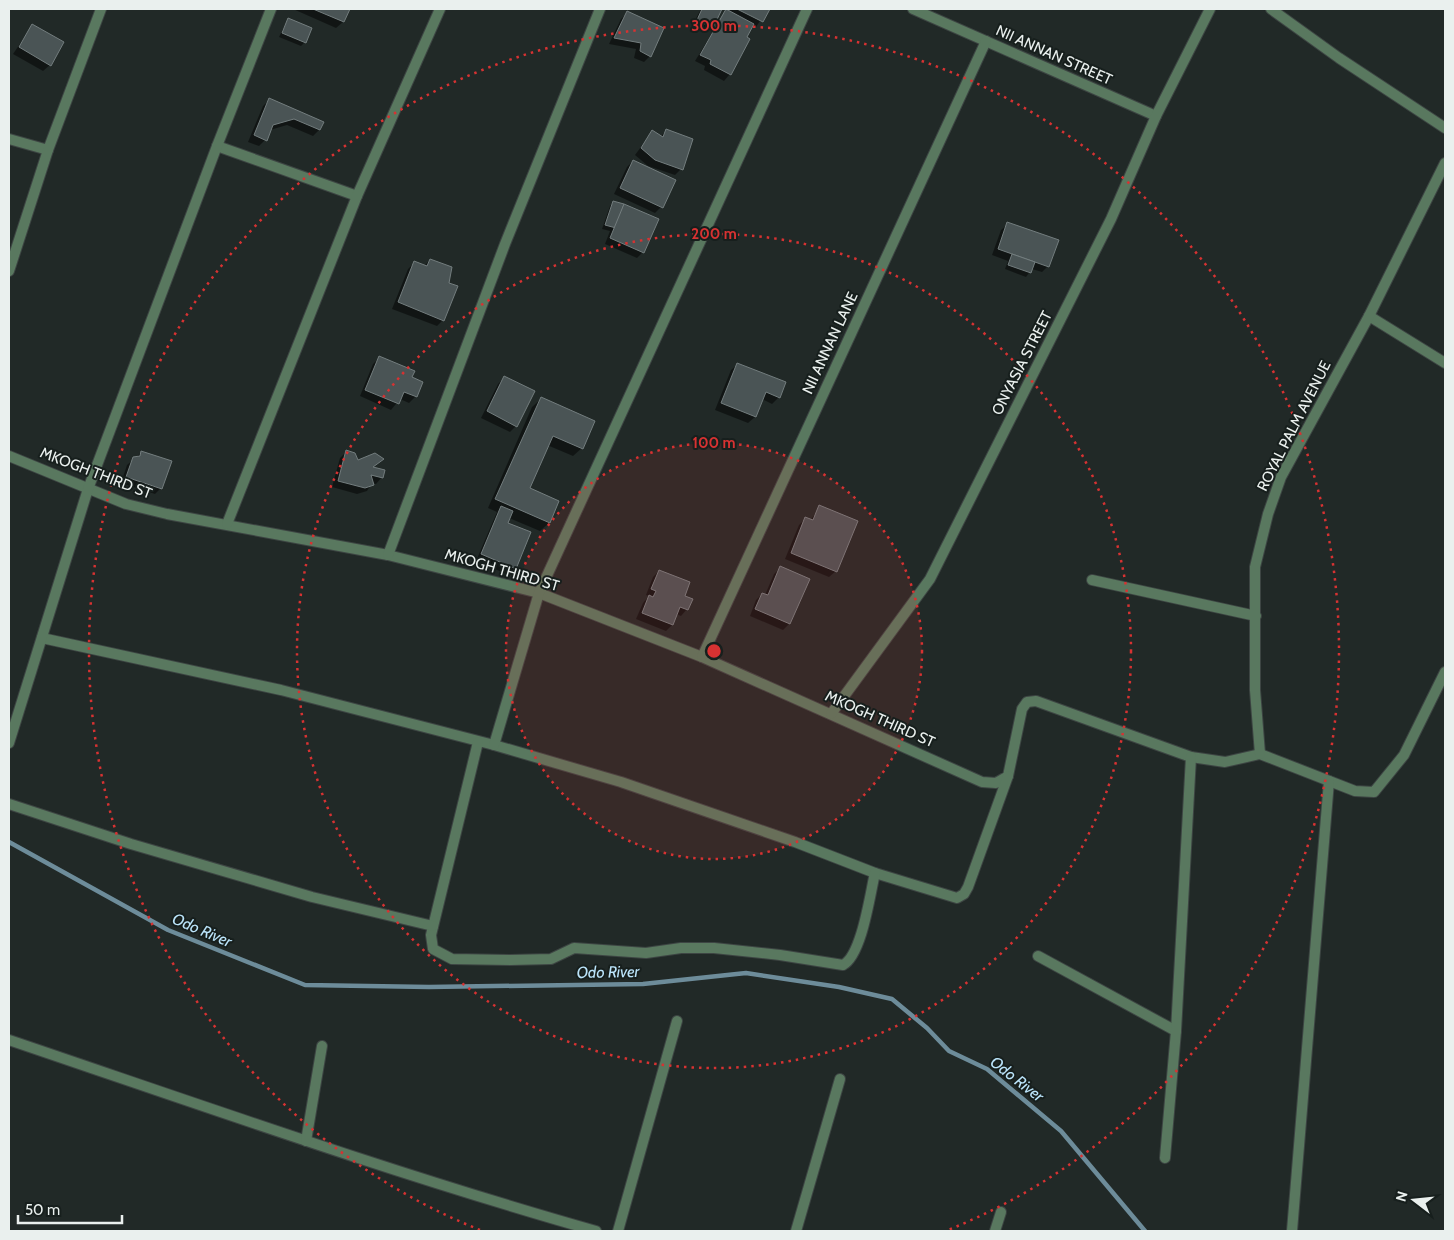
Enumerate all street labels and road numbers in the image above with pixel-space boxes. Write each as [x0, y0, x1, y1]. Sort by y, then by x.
street label: NII ANNAN STREET [993, 21, 1115, 89]
street label: NII ANNAN LANE [798, 289, 862, 397]
street label: ONYASIA STREET [988, 308, 1056, 418]
street label: ROYAL PALM AVENUE [1253, 358, 1335, 494]
street label: MKOGH THIRD ST [38, 443, 154, 503]
street label: MKOGH THIRD ST [443, 545, 561, 595]
street label: MKOGH THIRD ST [822, 687, 938, 751]

